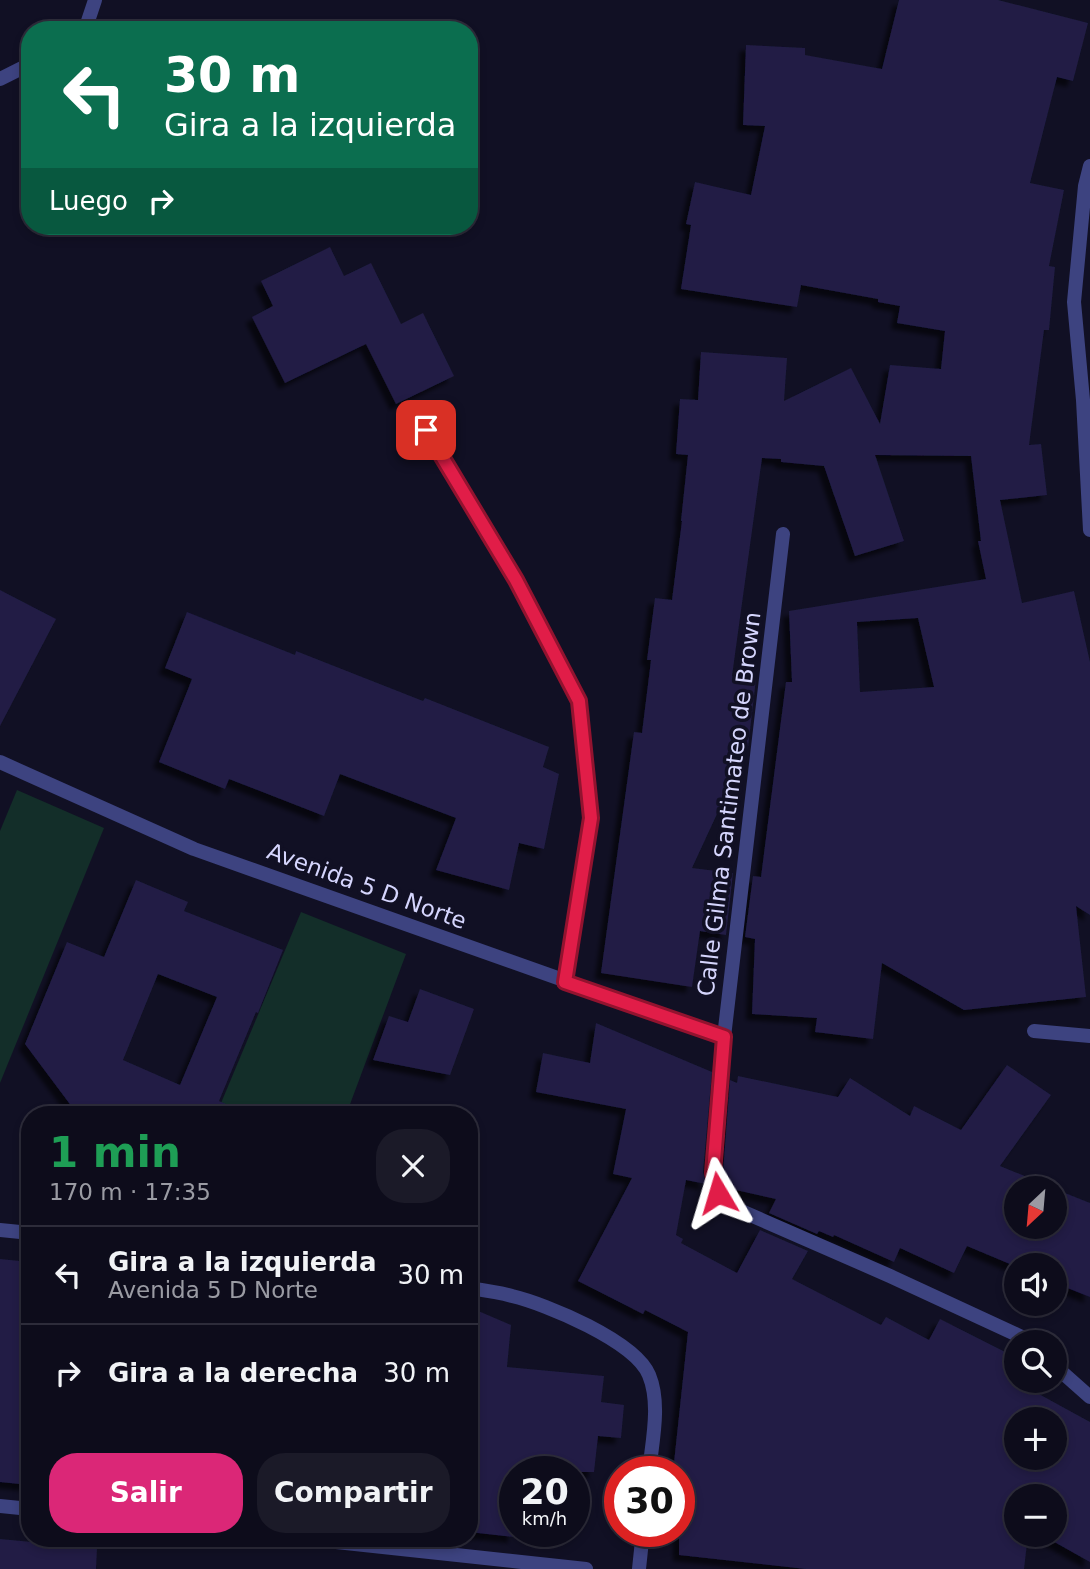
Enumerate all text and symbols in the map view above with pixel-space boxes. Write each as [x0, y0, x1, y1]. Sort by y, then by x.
text: 30 m [164, 47, 300, 104]
icon: left [49, 49, 140, 140]
text: Gira a la izquierda [164, 106, 456, 144]
icon: right [142, 182, 180, 220]
text: Luego [49, 186, 128, 216]
pin [396, 400, 456, 460]
icon: arrive [407, 411, 445, 449]
street label: Calle Gilma Santimateo de Brown [693, 610, 765, 998]
street label: Avenida 5 D Norte [264, 838, 470, 934]
text: 1 min [49, 1128, 181, 1177]
button: close [376, 1129, 450, 1203]
position arrow [681, 1156, 755, 1230]
north arrow [1004, 1176, 1068, 1239]
map controls [1004, 1176, 1067, 1547]
text: 170 m · 17:35 [49, 1179, 211, 1205]
text: Gira a la izquierda [108, 1247, 376, 1277]
button: sound [1004, 1253, 1067, 1316]
icon: left [49, 1256, 87, 1294]
text: 30 m [397, 1260, 464, 1290]
text: Avenida 5 D Norte [108, 1277, 318, 1303]
button: search [1004, 1330, 1067, 1393]
icon: right [49, 1354, 87, 1392]
text: Gira a la derecha [108, 1358, 358, 1388]
text: 30 m [383, 1358, 450, 1388]
button: + [1004, 1407, 1067, 1470]
button: Salir [49, 1453, 243, 1533]
button: Compartir [257, 1453, 450, 1533]
speed limit sign: 30 [604, 1456, 695, 1547]
text: 20 [520, 1472, 569, 1512]
button: − [1004, 1484, 1067, 1547]
text: km/h [522, 1508, 567, 1529]

